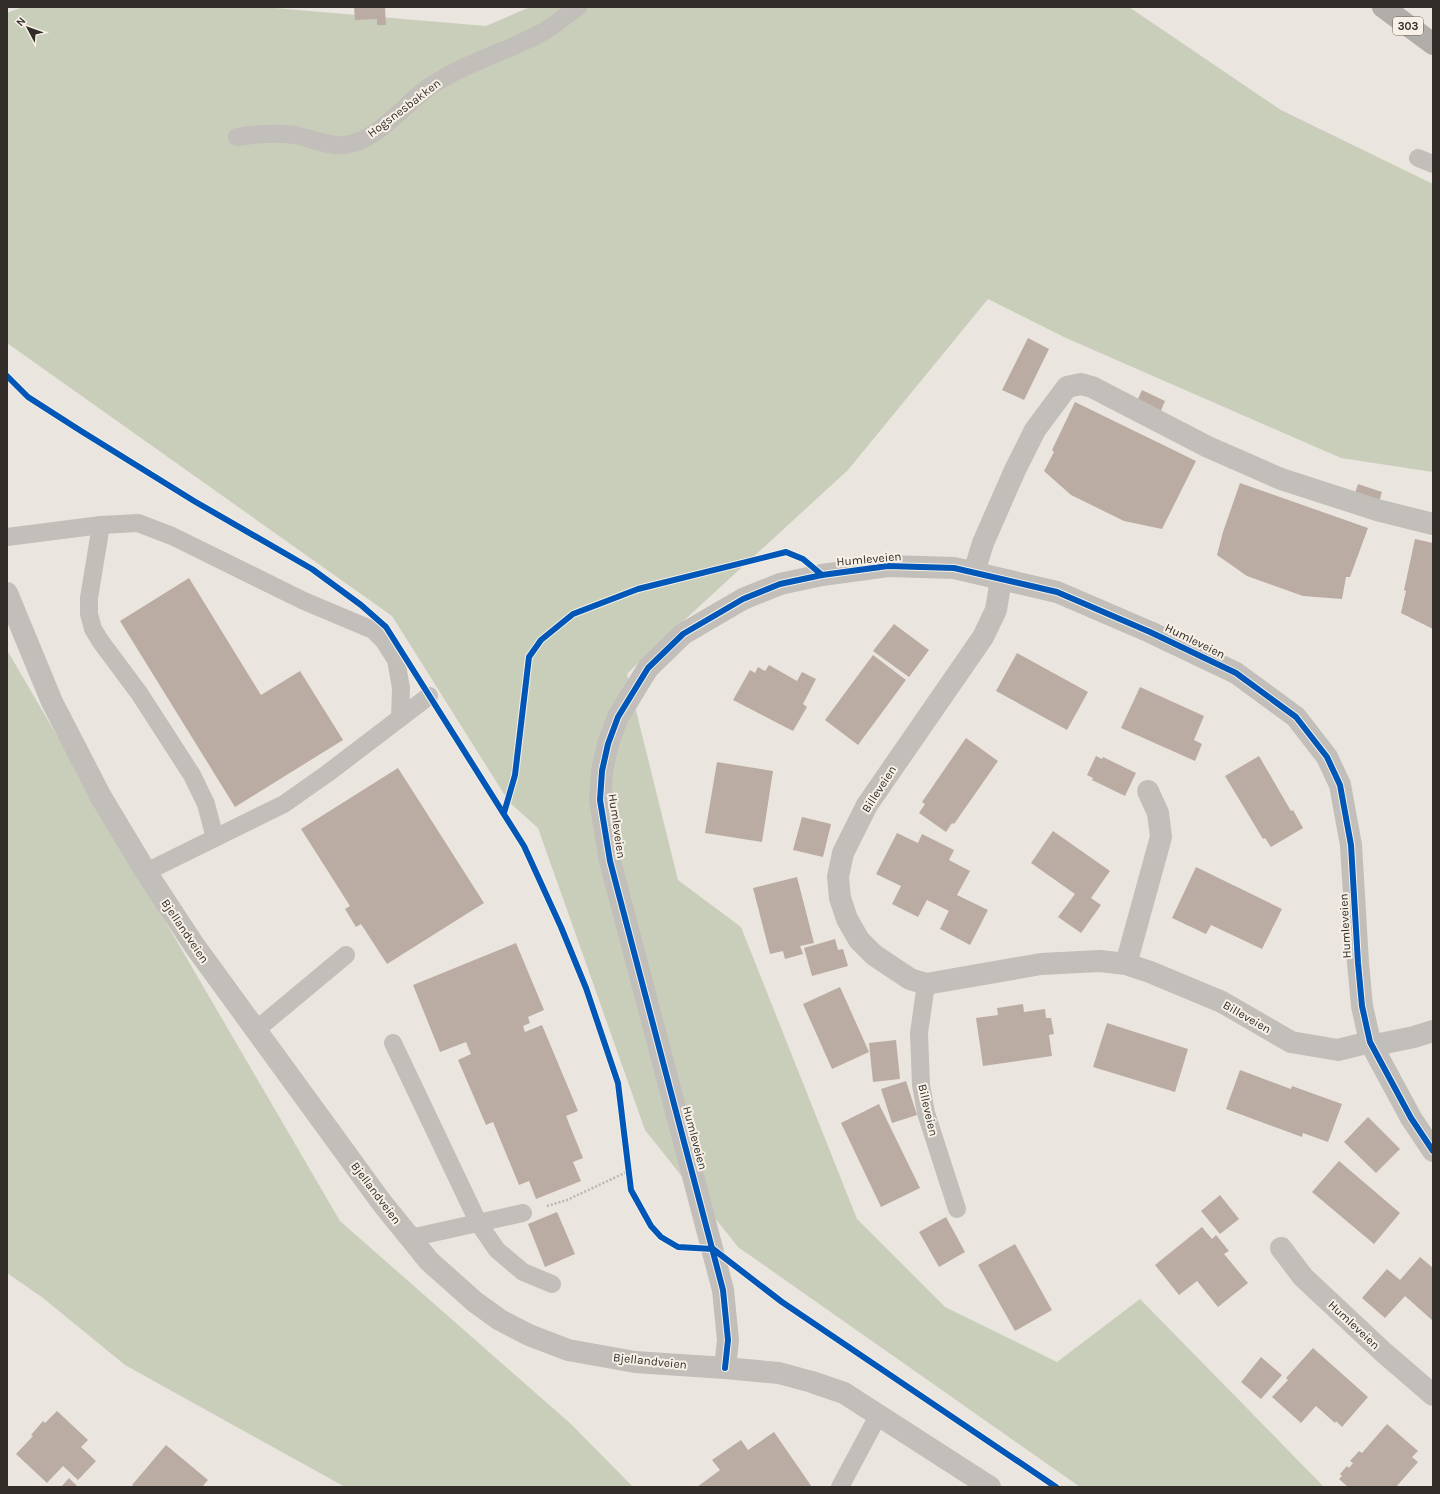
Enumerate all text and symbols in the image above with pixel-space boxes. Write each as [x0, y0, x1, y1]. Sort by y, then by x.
north arrow [8, 8, 48, 48]
text: N [13, 15, 28, 29]
road number: 303 [1393, 17, 1423, 35]
street label: Hogsnesbakken [365, 76, 443, 140]
street label: Humleveien [836, 549, 902, 569]
street label: Humleveien [1163, 620, 1227, 662]
street label: Billeveien [859, 763, 899, 815]
street label: Humleveien [606, 793, 628, 859]
street label: Humleveien [1336, 893, 1354, 959]
street label: Bjellandveien [158, 896, 212, 966]
street label: Billeveien [1221, 998, 1273, 1036]
street label: Billeveien [915, 1083, 941, 1137]
street label: Humleveien [680, 1105, 710, 1171]
street label: Bjellandveien [348, 1159, 404, 1227]
street label: Humleveien [1325, 1298, 1383, 1352]
street label: Bjellandveien [612, 1350, 688, 1372]

